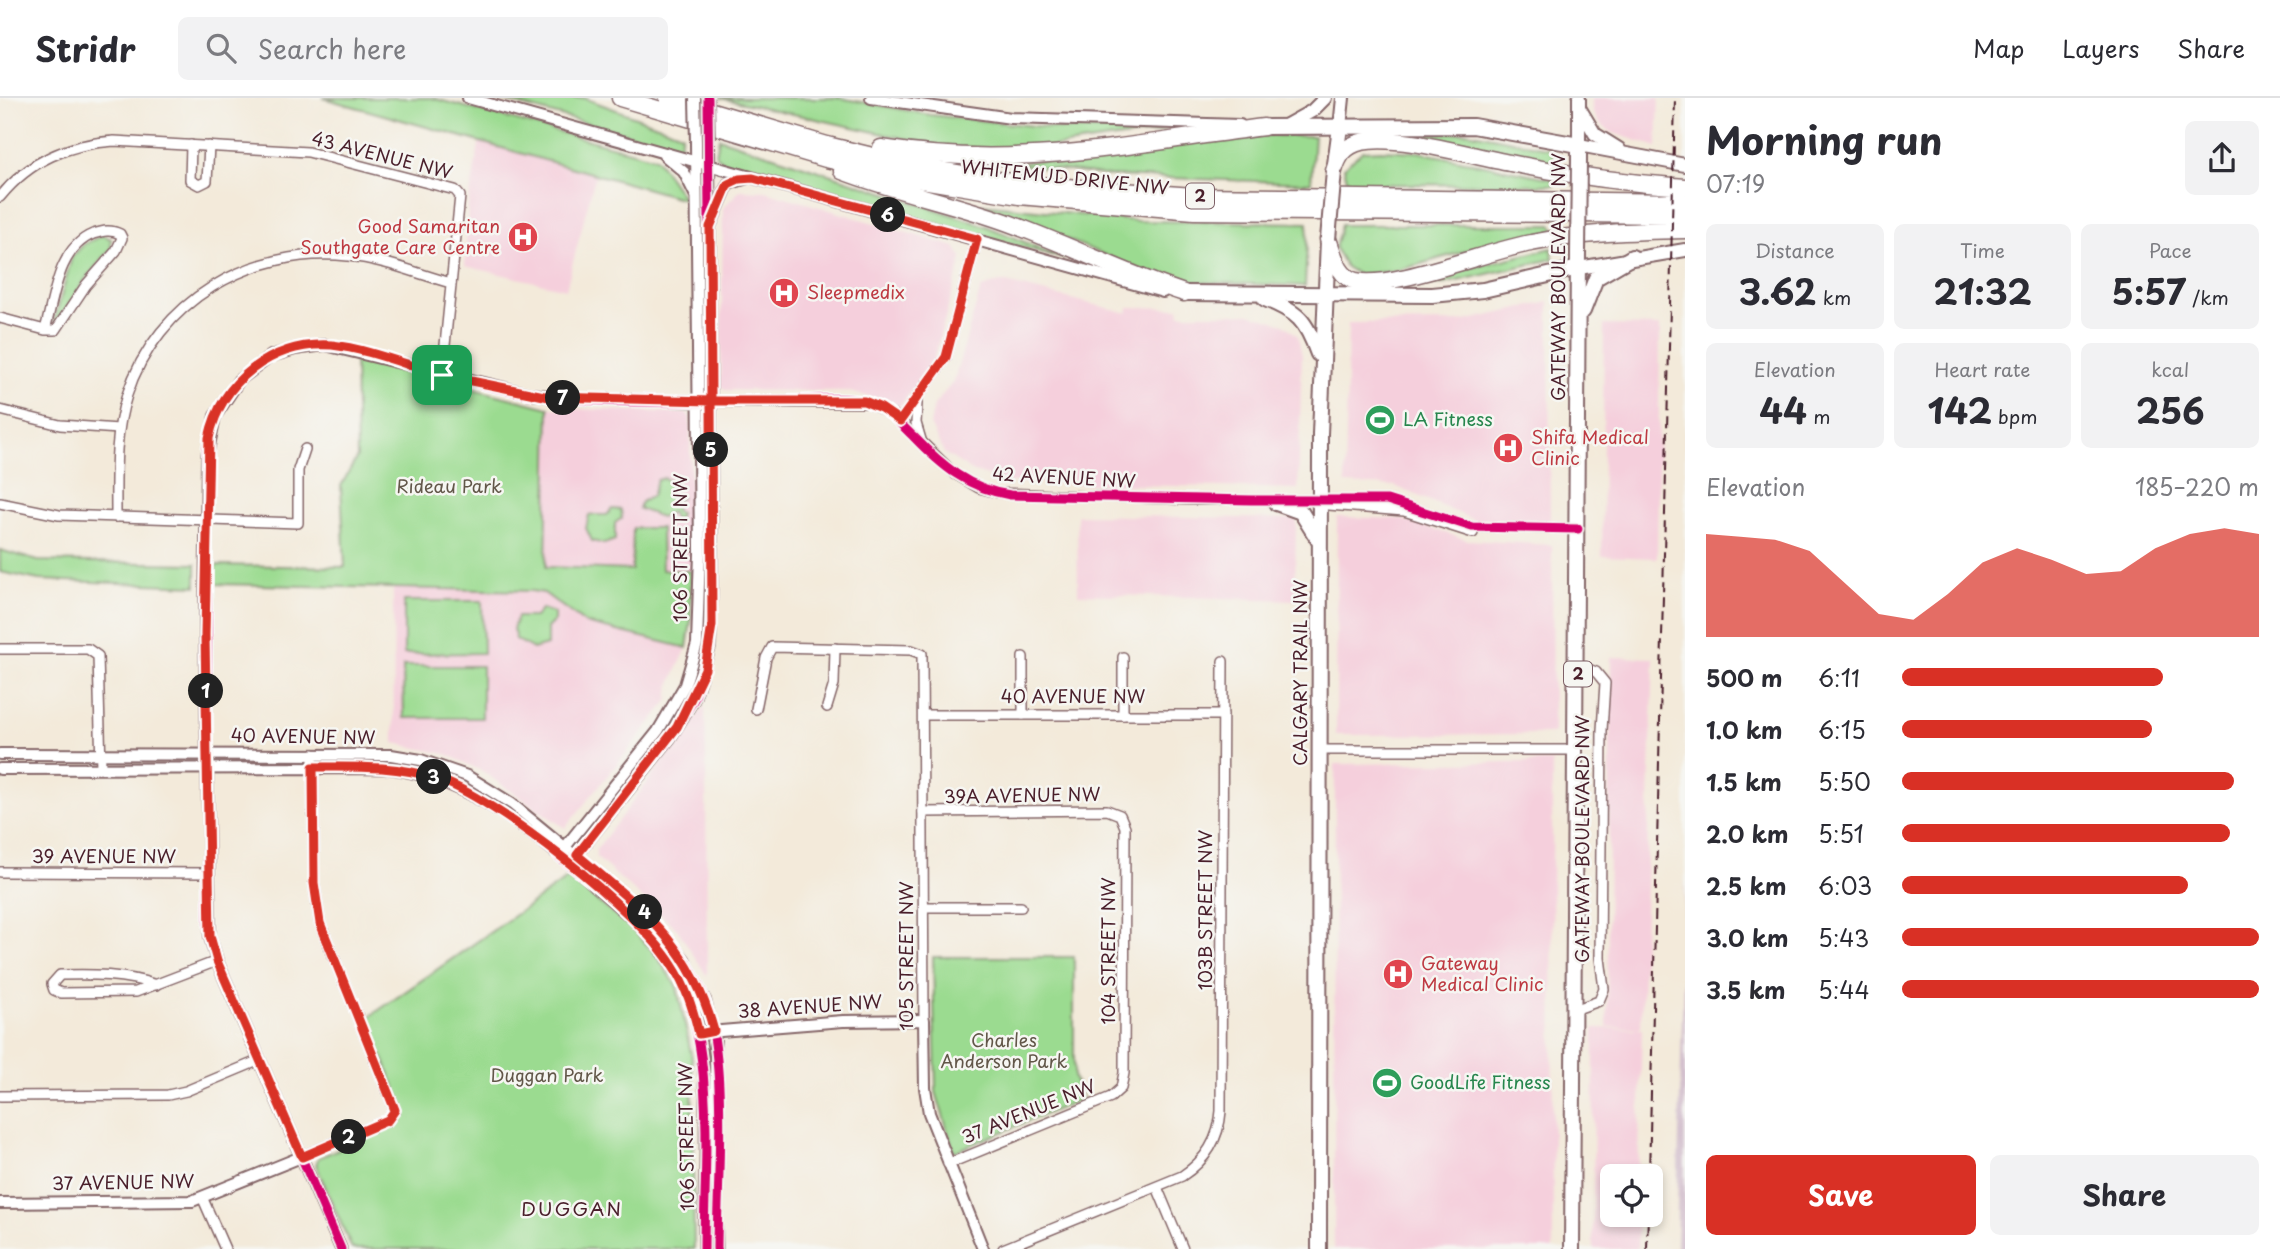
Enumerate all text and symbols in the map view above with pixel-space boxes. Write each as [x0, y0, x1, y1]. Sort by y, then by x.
search box [178, 17, 668, 80]
text: Stridr [35, 23, 136, 73]
icon: search [202, 29, 240, 67]
text: Search here [258, 29, 406, 68]
text: Map [1973, 30, 2024, 66]
text: Layers [2062, 30, 2139, 66]
text: Share [2177, 30, 2245, 66]
text: Morning run [1706, 111, 1942, 168]
button: share [2185, 121, 2259, 195]
street label: 43 AVENUE NW [309, 124, 456, 185]
street label: WHITEMUD DRIVE NW [960, 152, 1170, 201]
street label: GATEWAY BOULEVARD NW [1544, 153, 1571, 401]
text: 07:19 [1706, 166, 1765, 201]
road number: 2 [1186, 184, 1214, 208]
pin: 6 [870, 198, 906, 232]
text: 6 [881, 200, 894, 228]
place label: Good Samaritan Southgate Care Centre [301, 212, 500, 260]
hospital icon: Good Samaritan Southgate Care Centre [506, 220, 540, 254]
text: Distance [1755, 236, 1835, 264]
text: Time [1960, 236, 2005, 264]
text: Pace [2149, 236, 2192, 264]
text: 3.62 [1738, 264, 1817, 317]
text: 21:32 [1933, 264, 2032, 317]
text: 5:57 [2112, 264, 2186, 317]
hospital icon: Sleepmedix [767, 276, 801, 310]
place label: Sleepmedix [807, 278, 905, 305]
text: km [1817, 283, 1851, 311]
text: /km [2186, 283, 2229, 311]
pin [412, 345, 472, 405]
text: Elevation [1754, 355, 1836, 383]
text: Heart rate [1935, 355, 2030, 383]
text: kcal [2151, 355, 2189, 383]
icon: arrive [423, 356, 461, 394]
pin: 7 [546, 380, 580, 416]
text: 7 [557, 383, 568, 411]
text: 44 [1759, 383, 1807, 436]
text: 142 [1927, 383, 1992, 436]
text: 256 [2136, 383, 2205, 436]
text: m [1807, 402, 1831, 430]
text: bpm [1992, 402, 2037, 430]
sports icon: LA Fitness [1363, 403, 1397, 437]
place label: LA Fitness [1403, 405, 1493, 432]
place label: Shifa Medical Clinic [1531, 423, 1649, 471]
hospital icon: Shifa Medical Clinic [1491, 431, 1525, 465]
pin: 5 [694, 432, 728, 468]
text: 5 [704, 435, 717, 463]
street label: 42 AVENUE NW [992, 459, 1137, 494]
text: Elevation [1706, 469, 1805, 504]
text: 185–220 m [2135, 469, 2259, 504]
park label: Rideau Park [396, 472, 502, 499]
street label: 106 STREET NW [666, 474, 693, 622]
street label: CALGARY TRAIL NW [1286, 580, 1313, 766]
text: 500 m [1706, 660, 1783, 695]
text: 6:11 [1818, 660, 1860, 695]
road number: 2 [1564, 662, 1592, 687]
pin: 1 [188, 674, 224, 708]
text: 1 [201, 676, 210, 704]
street label: 40 AVENUE NW [1001, 682, 1146, 709]
text: 1.0 km [1706, 712, 1783, 747]
text: 6:15 [1818, 712, 1866, 747]
street label: GATEWAY BOULEVARD NW [1568, 715, 1595, 963]
street label: 40 AVENUE NW [231, 721, 376, 750]
pin: 3 [416, 760, 452, 794]
text: 3 [427, 762, 440, 790]
text: 1.5 km [1706, 764, 1782, 799]
text: 5:50 [1818, 764, 1871, 799]
street label: 39A AVENUE NW [944, 780, 1101, 809]
text: 2.0 km [1706, 816, 1788, 851]
text: 5:51 [1818, 816, 1864, 851]
street label: 103B STREET NW [1191, 830, 1218, 990]
street label: 39 AVENUE NW [32, 842, 176, 869]
text: 2.5 km [1706, 868, 1786, 903]
text: 6:03 [1818, 868, 1872, 903]
street label: 104 STREET NW [1094, 877, 1121, 1025]
street label: 105 STREET NW [892, 881, 919, 1031]
pin: 4 [628, 894, 662, 930]
text: 4 [638, 897, 651, 925]
text: 3.0 km [1706, 920, 1788, 955]
text: 5:43 [1818, 920, 1869, 955]
place label: Gateway Medical Clinic [1421, 949, 1543, 997]
hospital icon: Gateway Medical Clinic [1381, 957, 1415, 991]
text: 3.5 km [1706, 972, 1786, 1007]
text: 5:44 [1818, 972, 1870, 1007]
street label: 38 AVENUE NW [737, 987, 883, 1024]
park label: Charles Anderson Park [941, 1026, 1067, 1074]
park label: Duggan Park [491, 1061, 603, 1088]
street label: 106 STREET NW [671, 1063, 700, 1211]
sports icon: GoodLife Fitness [1370, 1066, 1404, 1100]
place label: GoodLife Fitness [1410, 1068, 1550, 1095]
street label: 37 AVENUE NW [957, 1071, 1100, 1150]
pin: 2 [332, 1119, 366, 1154]
text: 2 [342, 1122, 355, 1150]
button: Save [1706, 1155, 1976, 1235]
button: Share [1990, 1155, 2259, 1235]
map controls [1600, 1164, 1663, 1227]
button: locate [1600, 1164, 1663, 1227]
street label: 37 AVENUE NW [52, 1167, 194, 1196]
district label: DUGGAN [521, 1194, 623, 1222]

